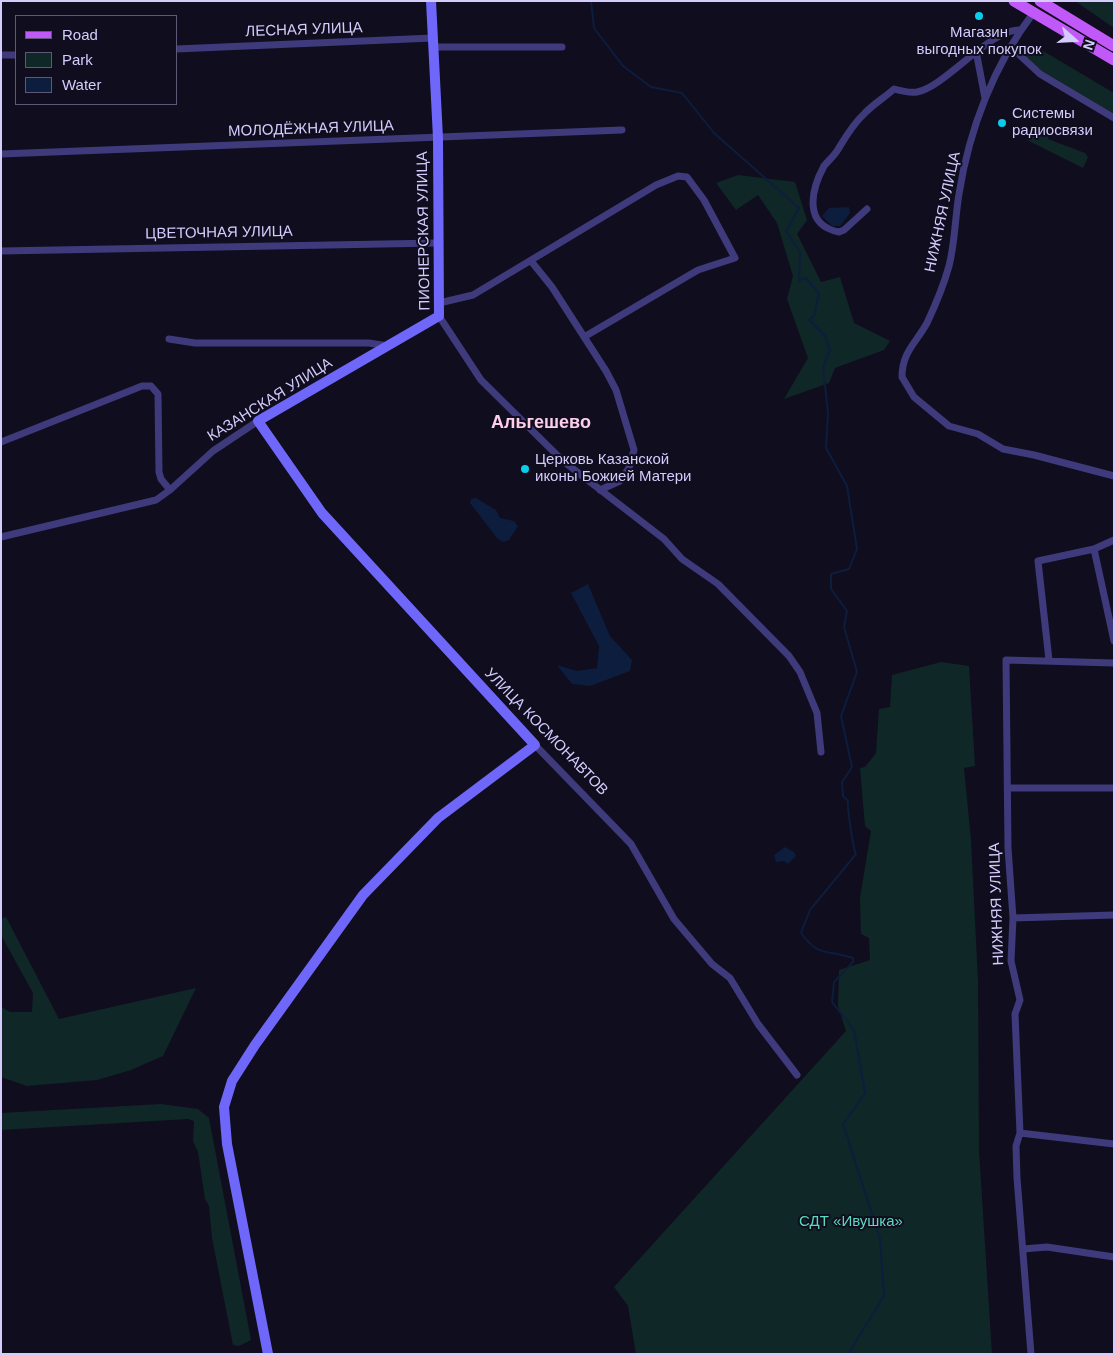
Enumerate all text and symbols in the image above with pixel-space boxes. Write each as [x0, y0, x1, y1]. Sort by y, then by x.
marker: Магазин выгодных покупок [973, 10, 985, 22]
legend [15, 15, 178, 105]
north arrow [1050, 15, 1100, 65]
street label: ЛЕСНАЯ УЛИЦА [245, 19, 363, 41]
place label: Магазин выгодных покупок [916, 24, 1042, 59]
text: Road [62, 26, 98, 43]
text: N [1080, 37, 1098, 52]
text: Park [62, 51, 93, 68]
text: Water [62, 76, 101, 93]
place label: Системы радиосвязи [1012, 105, 1093, 140]
street label: МОЛОДЁЖНАЯ УЛИЦА [228, 117, 394, 141]
marker: Системы радиосвязи [996, 117, 1008, 129]
street label: НИЖНЯЯ УЛИЦА [921, 150, 965, 274]
street label: ПИОНЕРСКАЯ УЛИЦА [414, 151, 434, 311]
street label: ЦВЕТОЧНАЯ УЛИЦА [145, 223, 293, 243]
street label: КАЗАНСКАЯ УЛИЦА [204, 354, 336, 446]
district label: Альгешево [491, 412, 591, 434]
place label: Церковь Казанской иконы Божией Матери [535, 451, 691, 486]
marker: Церковь Казанской иконы Божией Матери [519, 463, 531, 475]
street label: УЛИЦА КОСМОНАВТОВ [480, 665, 612, 799]
street label: НИЖНЯЯ УЛИЦА [986, 842, 1008, 966]
park label: СДТ «Ивушка» [799, 1213, 903, 1231]

